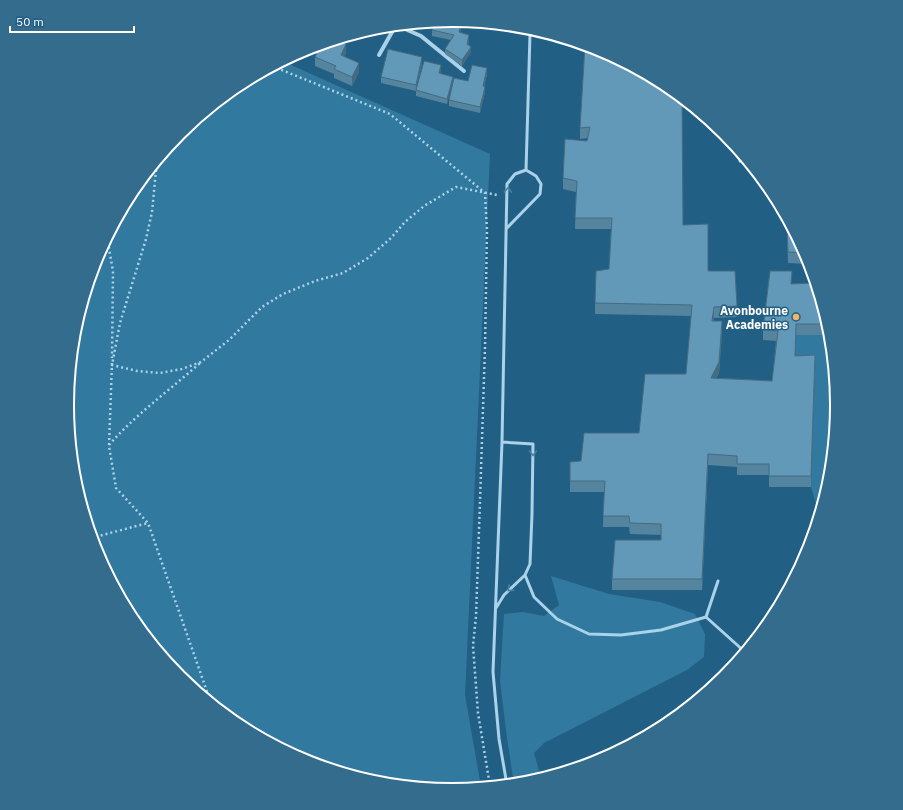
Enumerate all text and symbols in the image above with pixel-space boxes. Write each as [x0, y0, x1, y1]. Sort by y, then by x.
scale bar [10, 8, 134, 34]
text: 50 m [16, 14, 44, 29]
one-way arrow [503, 186, 512, 193]
place label: Avonbourne Academies [720, 303, 788, 332]
marker: Avonbourne Academies [791, 312, 801, 322]
one-way arrow [528, 450, 537, 456]
one-way arrow [507, 585, 515, 592]

